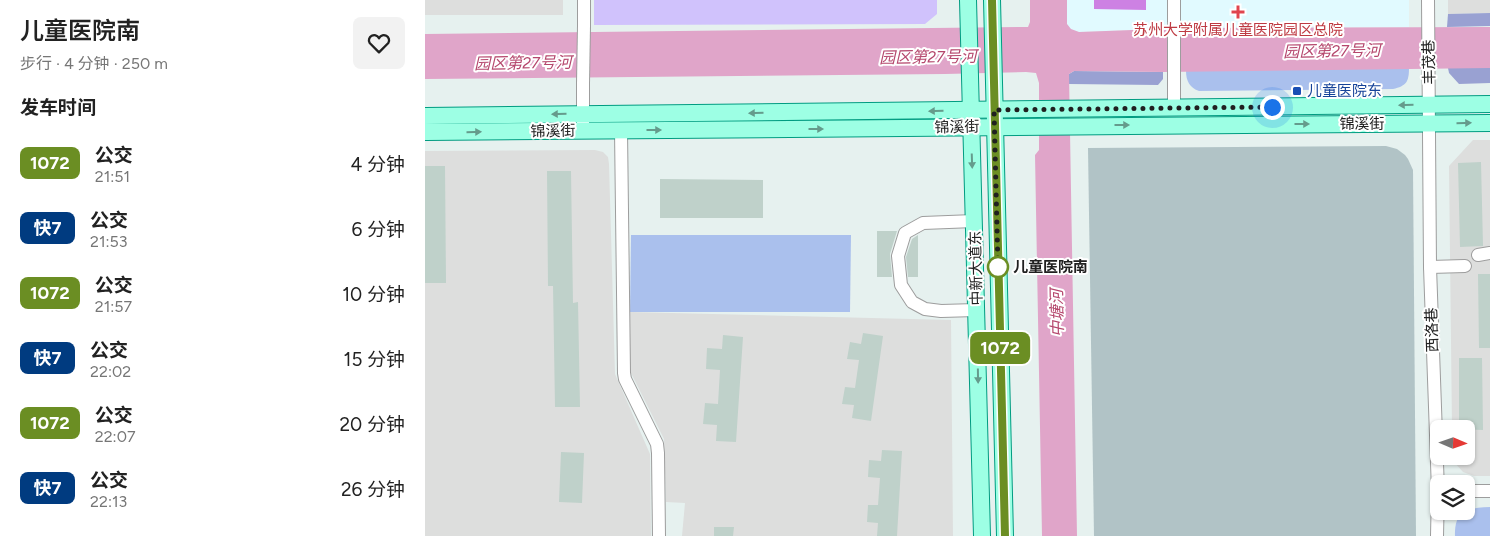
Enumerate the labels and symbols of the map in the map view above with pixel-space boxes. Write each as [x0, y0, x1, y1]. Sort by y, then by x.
marker: 苏州大学附属儿童医院园区总院 [1231, 5, 1245, 19]
place label: 苏州大学附属儿童医院园区总院 [1133, 21, 1343, 39]
street label: 丰茂巷 [1420, 39, 1438, 85]
water label: 园区第27号河 [1283, 41, 1384, 61]
water label: 园区第27号河 [879, 47, 980, 67]
water label: 园区第27号河 [474, 53, 575, 73]
place label: 儿童医院东 [1307, 82, 1382, 100]
marker: 儿童医院东 [1291, 85, 1303, 97]
your location [1260, 95, 1285, 120]
one-way arrow [1398, 101, 1414, 109]
one-way arrow [928, 107, 944, 115]
one-way arrow [748, 109, 764, 117]
one-way arrow [551, 110, 567, 118]
street label: 锦溪街 [1339, 115, 1385, 133]
street label: 锦溪街 [934, 118, 980, 136]
one-way arrow [1457, 119, 1473, 127]
one-way arrow [1294, 120, 1310, 128]
one-way arrow [1114, 121, 1130, 129]
street label: 锦溪街 [530, 122, 576, 140]
one-way arrow [808, 124, 824, 132]
one-way arrow [646, 126, 662, 134]
one-way arrow [466, 128, 482, 136]
one-way arrow [969, 153, 977, 169]
street label: 中新大道东 [966, 230, 986, 306]
marker: 儿童医院南 [987, 256, 1009, 278]
place label: 儿童医院南 [1013, 258, 1088, 276]
water label: 中塘河 [1047, 286, 1067, 337]
street label: 西洛巷 [1422, 307, 1442, 353]
line badge: 1072 [965, 332, 1035, 364]
one-way arrow [974, 368, 982, 384]
north arrow [1430, 420, 1475, 465]

